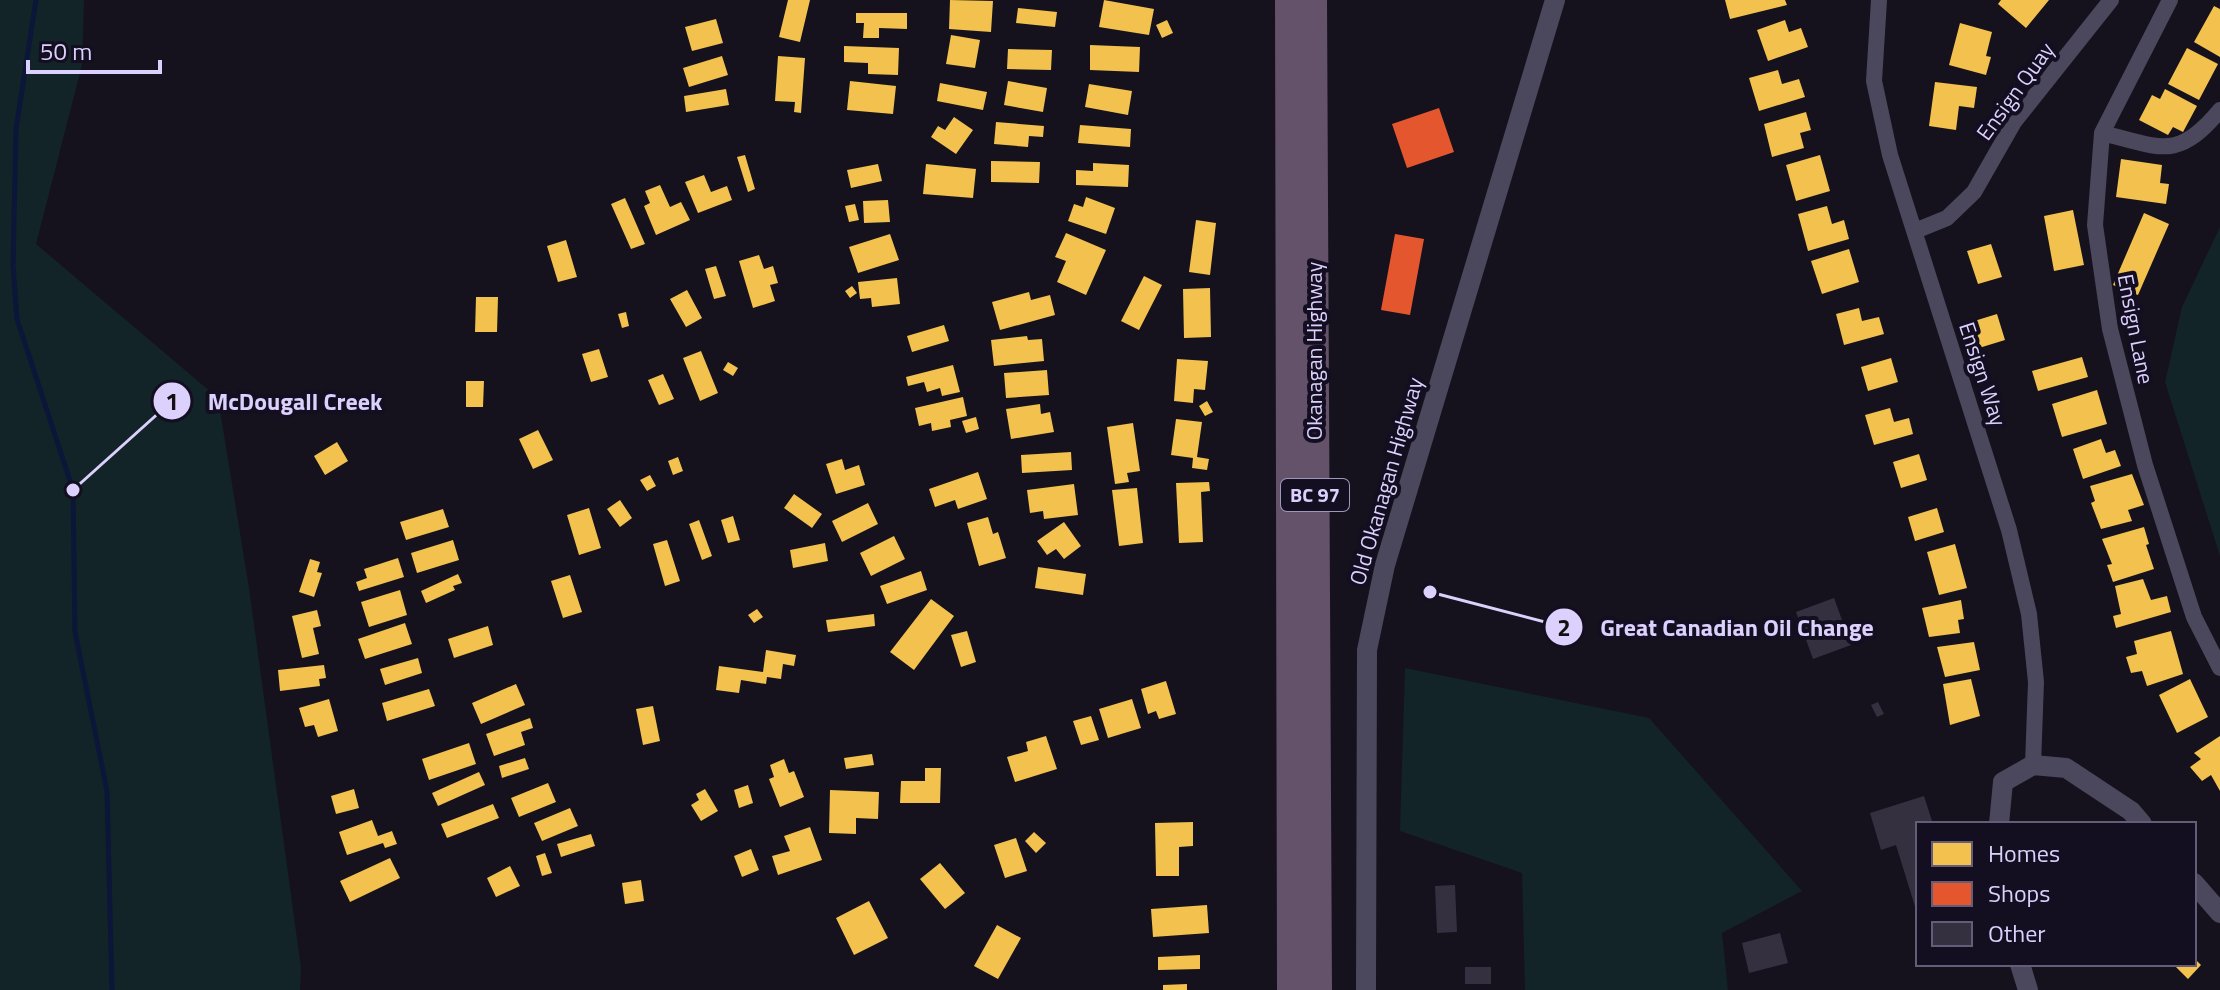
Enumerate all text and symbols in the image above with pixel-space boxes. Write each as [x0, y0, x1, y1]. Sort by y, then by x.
scale bar [28, 24, 160, 74]
text: 50 m [40, 33, 92, 69]
street label: Ensign Quay [1968, 34, 2063, 147]
street label: Okanagan Highway [1297, 261, 1331, 440]
street label: Ensign Lane [2109, 271, 2163, 387]
street label: Ensign Way [1950, 318, 2016, 431]
street label: Old Okanagan Highway [1340, 373, 1432, 589]
callout: McDougall Creek [152, 377, 399, 425]
text: 1 [165, 383, 179, 419]
text: McDougall Creek [208, 383, 383, 419]
road number: BC 97 [1281, 479, 1349, 511]
callout: Great Canadian Oil Change [1544, 603, 1889, 651]
text: 2 [1557, 609, 1571, 645]
text: Great Canadian Oil Change [1600, 609, 1874, 645]
legend [1916, 822, 2196, 966]
text: Homes [1988, 835, 2060, 871]
text: Shops [1988, 875, 2050, 911]
text: Other [1988, 915, 2046, 951]

